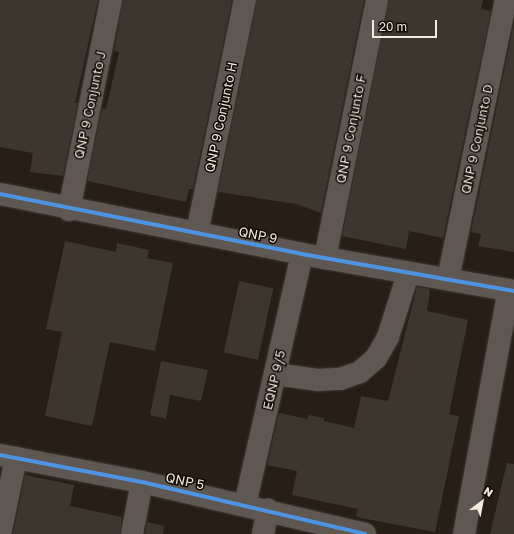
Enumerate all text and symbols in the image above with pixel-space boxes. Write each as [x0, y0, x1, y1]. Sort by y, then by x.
scale bar [374, 12, 439, 38]
text: 20 m [379, 19, 407, 34]
street label: QNP 9 Conjunto J [71, 50, 109, 160]
street label: QNP 9 Conjunto H [202, 60, 240, 174]
street label: QNP 9 Conjunto F [333, 73, 369, 185]
street label: QNP 9 Conjunto D [458, 83, 496, 195]
street label: QNP 9 [237, 224, 279, 246]
street label: EQNP 9/5 [260, 349, 288, 411]
street label: QNP 5 [164, 469, 206, 493]
north arrow [462, 482, 502, 522]
text: N [482, 484, 496, 499]

